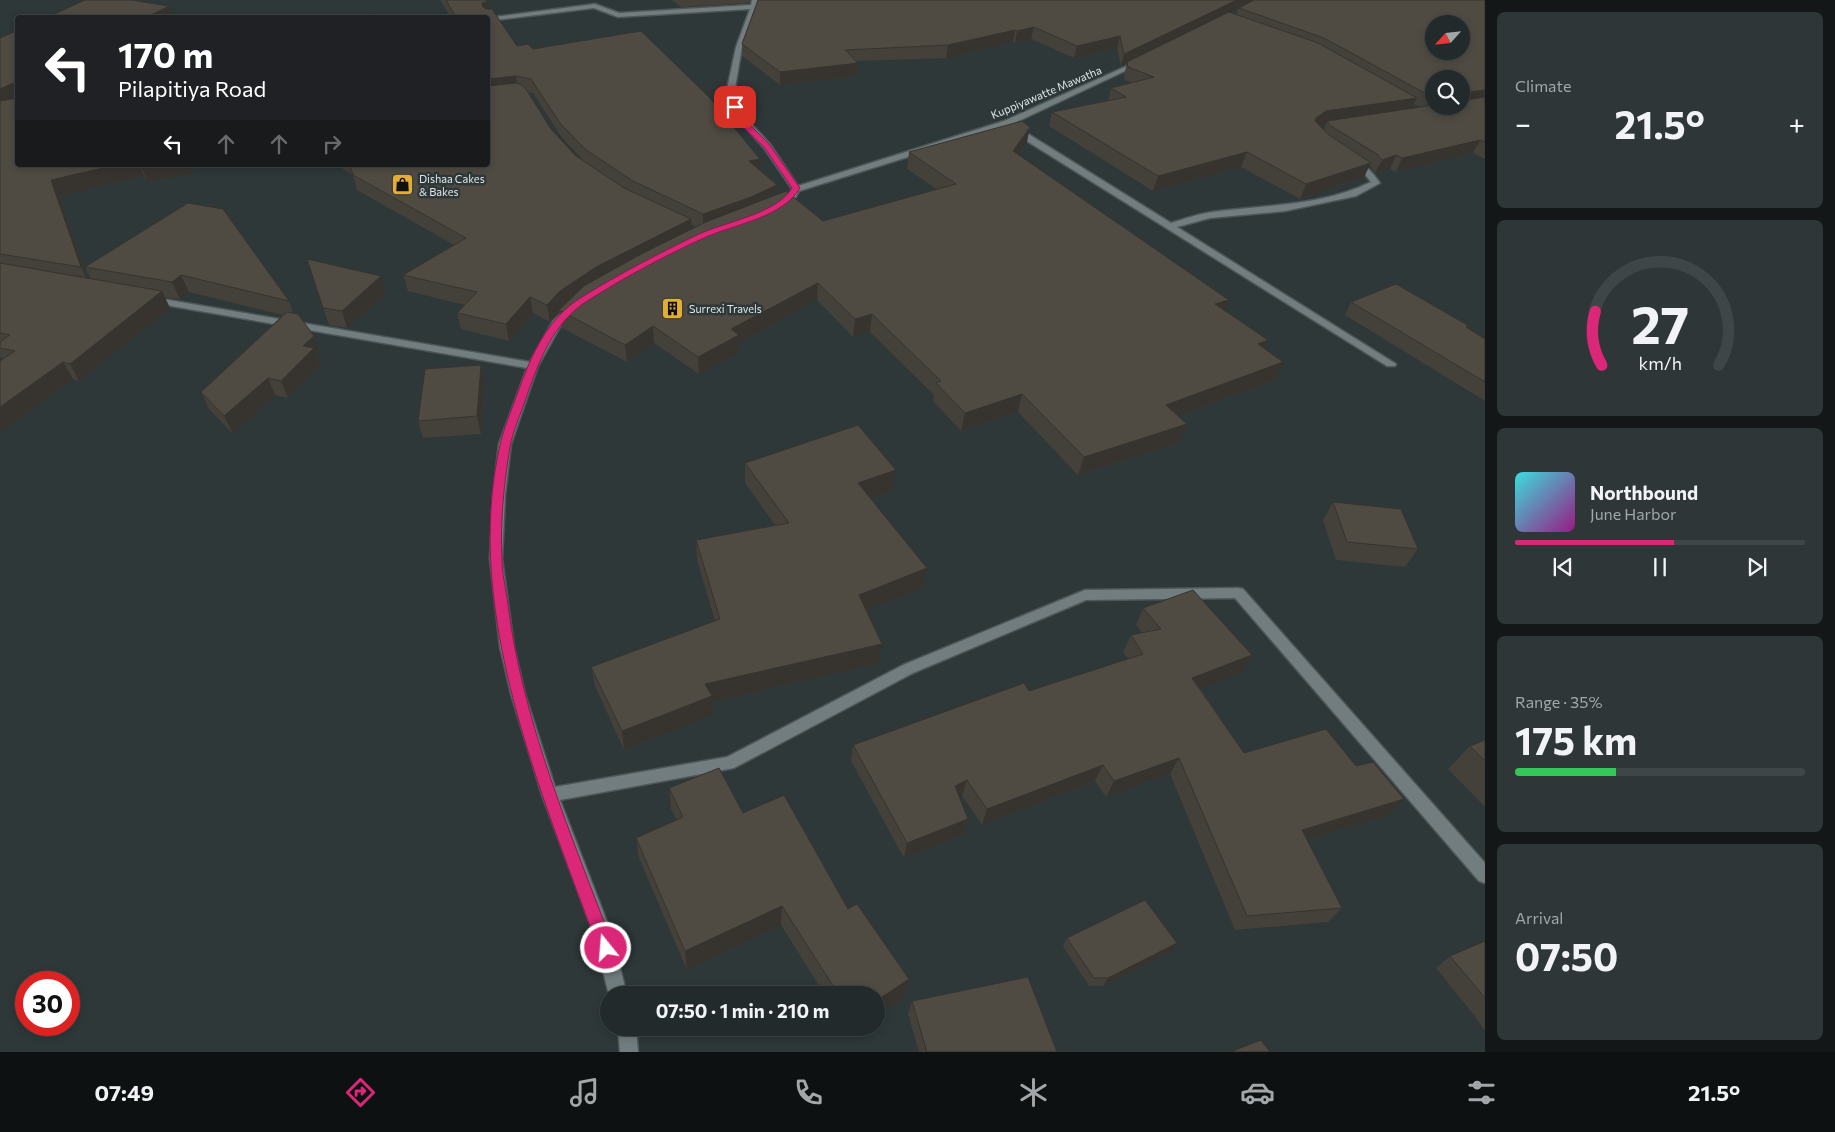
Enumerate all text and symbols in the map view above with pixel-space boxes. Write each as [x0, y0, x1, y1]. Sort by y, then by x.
north arrow [1425, 15, 1470, 60]
map controls [1425, 15, 1470, 115]
text: 170 m [118, 32, 213, 75]
icon: left [35, 35, 100, 100]
street label: Kuppiyawatte Mawatha [989, 63, 1103, 121]
button: search [1425, 70, 1470, 115]
text: Pilapitiya Road [118, 75, 266, 102]
text: Climate [1515, 76, 1571, 95]
pin [714, 86, 756, 128]
icon: arrive [721, 93, 749, 121]
text: 21.5° [1615, 100, 1705, 147]
text: − [1515, 106, 1531, 140]
text: + [1789, 106, 1805, 140]
icon: left [159, 130, 187, 158]
icon: ahead [212, 130, 240, 158]
icon: ahead [265, 130, 293, 158]
icon: right [318, 130, 346, 158]
shop icon: Dishaa Cakes & Bakes [391, 172, 415, 196]
place label: Dishaa Cakes & Bakes [419, 172, 485, 198]
text: 27 [1631, 291, 1689, 355]
building icon: Surrexi Travels [661, 296, 685, 320]
place label: Surrexi Travels [689, 302, 762, 315]
text: km/h [1638, 352, 1682, 374]
text: Northbound [1590, 481, 1698, 504]
text: June Harbor [1590, 504, 1676, 523]
icon: previous [1549, 553, 1577, 581]
icon: pause [1646, 553, 1674, 581]
icon: next [1743, 553, 1771, 581]
text: Range · 35% [1515, 692, 1602, 711]
text: 175 km [1515, 716, 1637, 763]
text: Arrival [1515, 908, 1563, 927]
position arrow [579, 921, 631, 973]
text: 07:50 [1515, 932, 1618, 979]
speed limit sign: 30 [15, 971, 80, 1036]
text: 07:50 · 1 min · 210 m [656, 999, 829, 1022]
icon: directions [343, 1075, 378, 1110]
icon: music [567, 1075, 602, 1110]
icon: phone [791, 1075, 826, 1110]
icon: climate [1016, 1075, 1051, 1110]
icon: car [1240, 1075, 1275, 1110]
icon: filters [1464, 1075, 1499, 1110]
text: 07:49 [95, 1079, 154, 1106]
text: 21.5° [1688, 1079, 1740, 1106]

